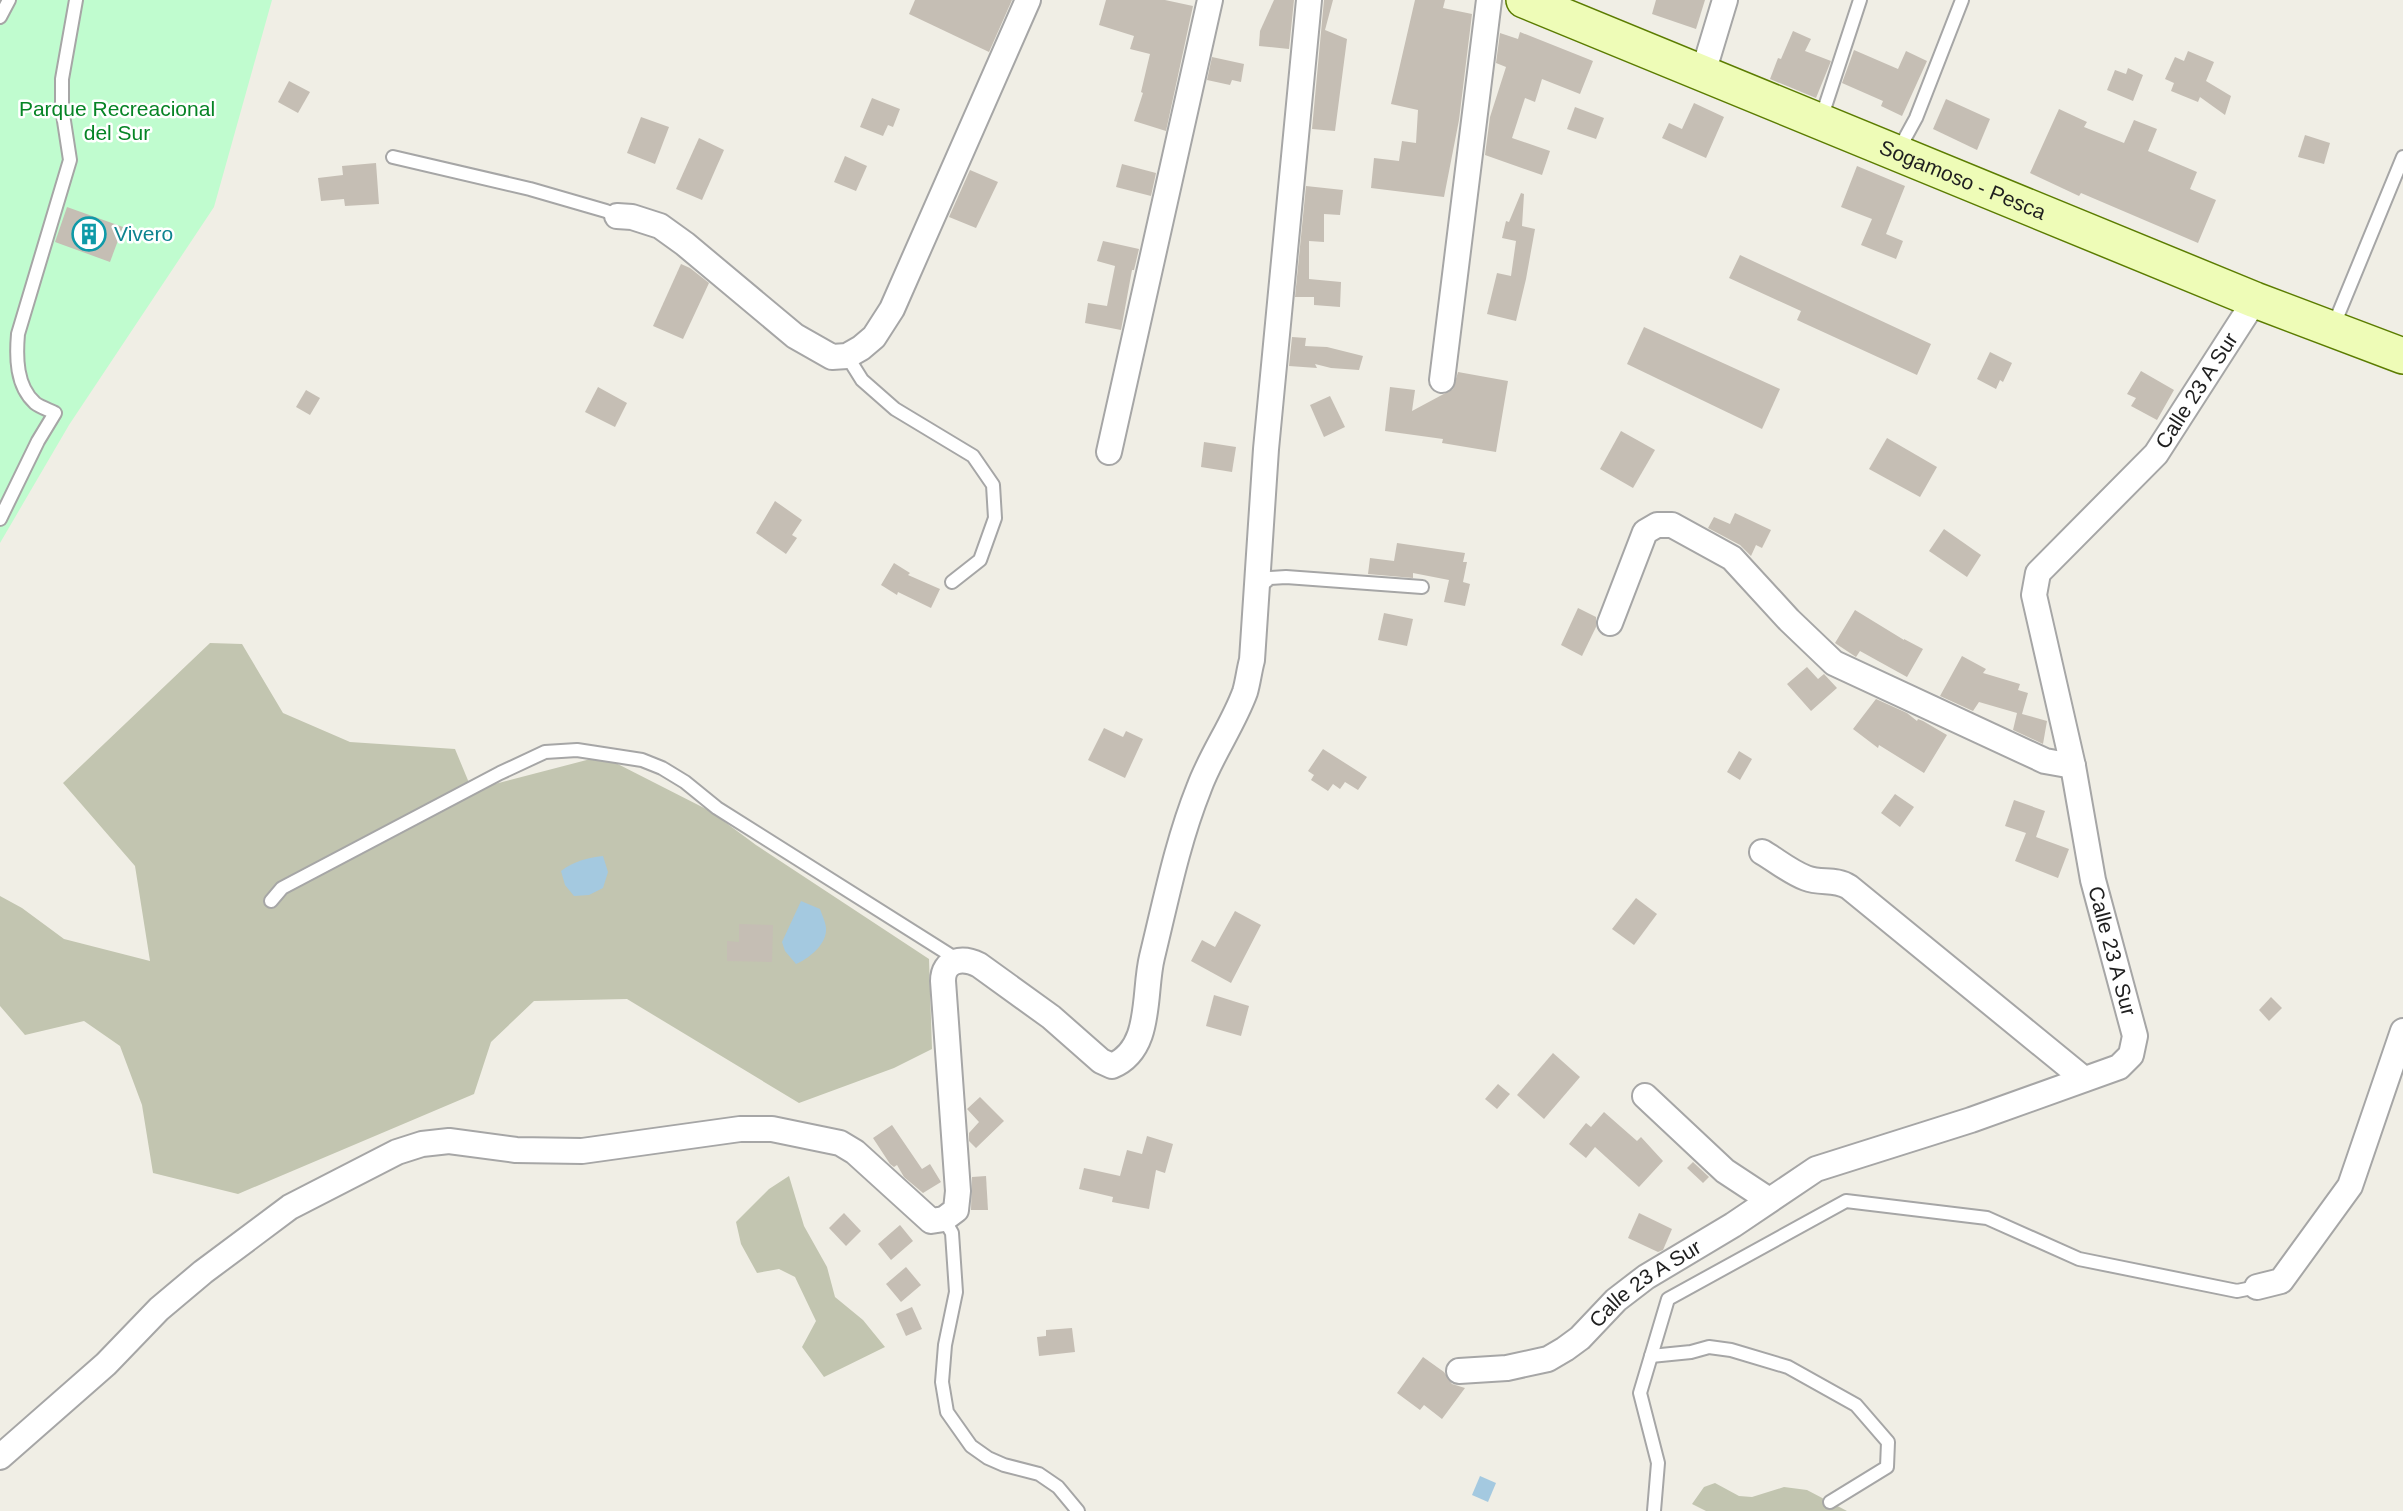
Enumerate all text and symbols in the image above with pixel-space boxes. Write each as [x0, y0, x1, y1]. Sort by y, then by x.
park label: Parque Recreacional del Sur [19, 97, 215, 144]
street label: Sogamoso - Pesca [1876, 135, 2049, 224]
building icon: Vivero [70, 215, 108, 253]
place label: Vivero [114, 222, 173, 245]
street label: Calle 23 A Sur [2151, 328, 2242, 453]
street label: Calle 23 A Sur [2084, 884, 2141, 1018]
street label: Calle 23 A Sur [1584, 1235, 1705, 1332]

